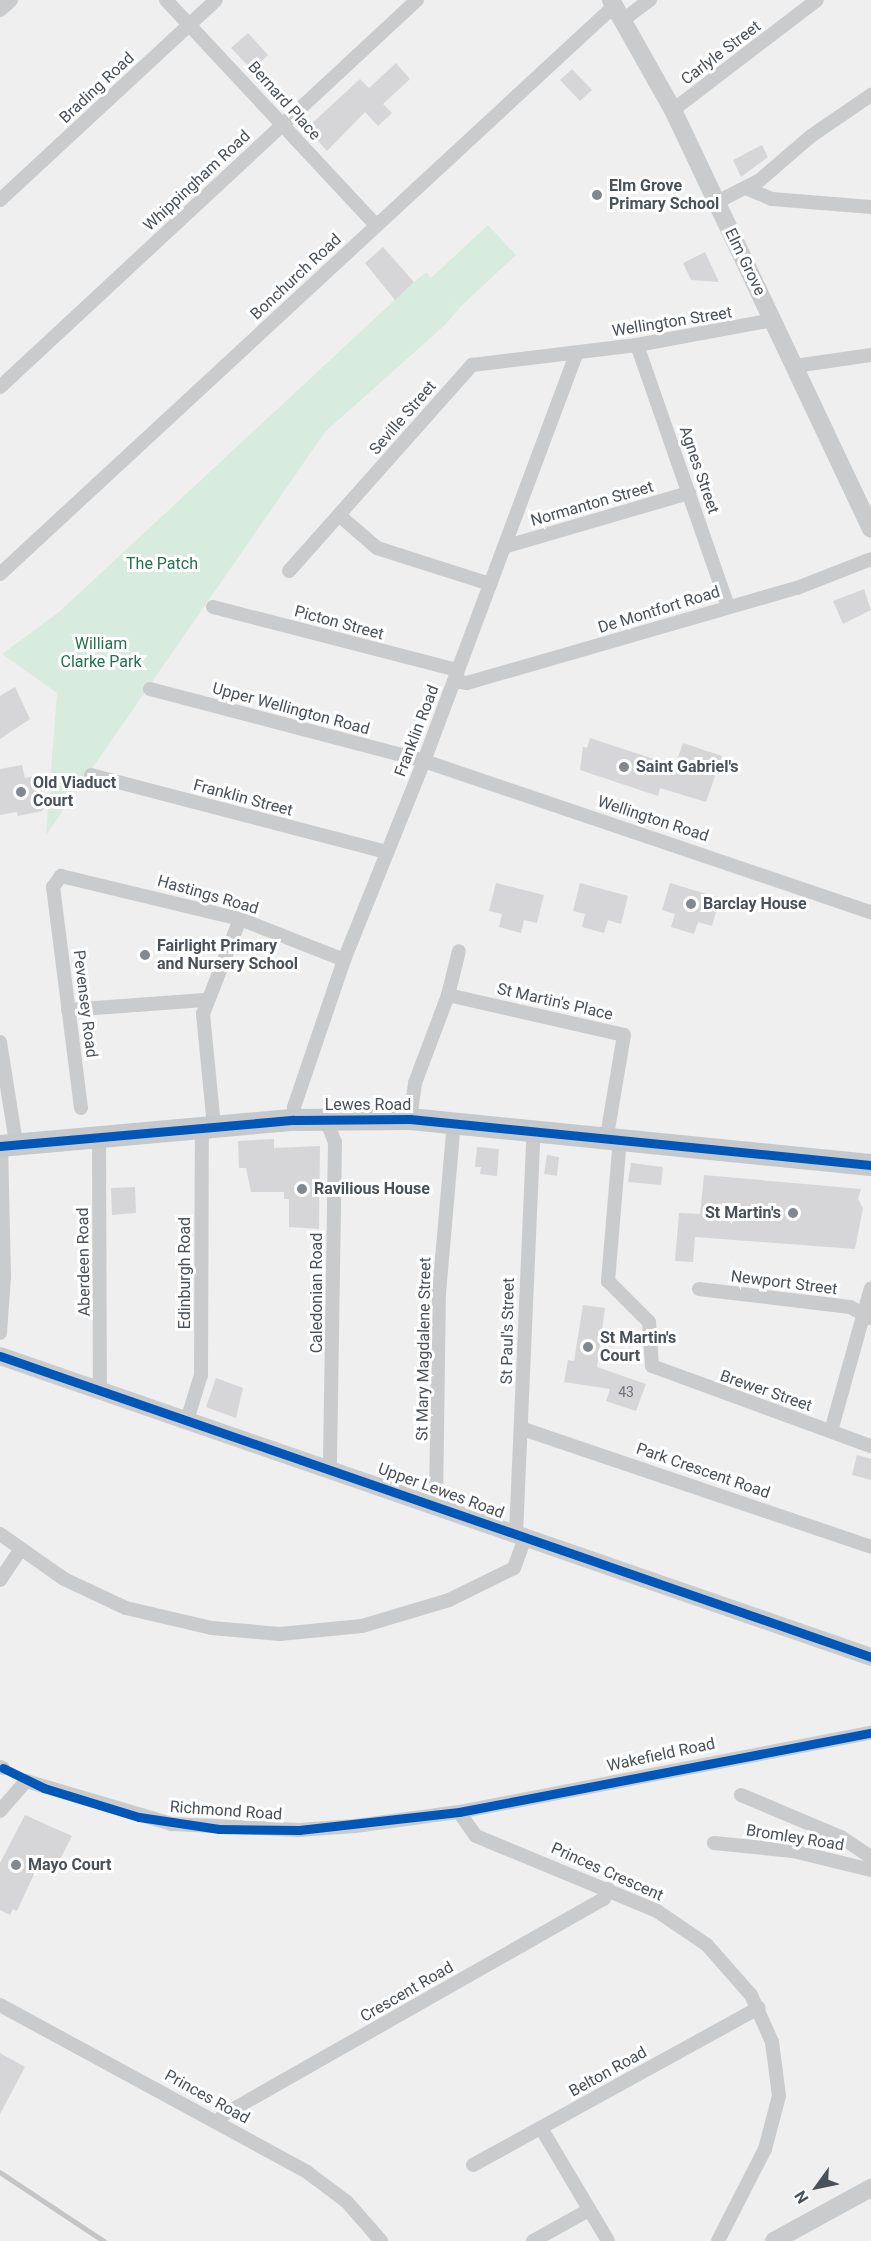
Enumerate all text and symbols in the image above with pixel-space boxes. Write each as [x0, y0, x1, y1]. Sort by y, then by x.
street label: Carlyle Street [677, 17, 765, 89]
street label: Brading Road [56, 49, 138, 127]
street label: Bernard Place [244, 58, 324, 144]
street label: Whippingham Road [140, 127, 254, 235]
place label: Elm Grove Primary School [609, 176, 719, 214]
marker: Elm Grove Primary School [590, 188, 604, 202]
street label: Elm Grove [721, 225, 769, 299]
street label: Bonchurch Road [247, 230, 345, 324]
street label: Wellington Street [611, 303, 733, 341]
street label: Seville Street [366, 377, 440, 459]
street label: Agnes Street [675, 424, 723, 516]
street label: Normanton Street [528, 477, 656, 531]
park label: The Patch [126, 554, 198, 574]
street label: De Montfort Road [596, 582, 722, 638]
street label: Picton Street [292, 602, 386, 644]
park label: William Clarke Park [60, 634, 142, 672]
street label: Upper Wellington Road [210, 679, 372, 739]
street label: Franklin Road [391, 682, 443, 780]
place label: Saint Gabriel's [636, 757, 739, 777]
marker: Saint Gabriel's [617, 760, 631, 774]
place label: Old Viaduct Court [33, 773, 116, 811]
street label: Franklin Street [191, 776, 295, 820]
marker: Old Viaduct Court [14, 785, 28, 799]
street label: Wellington Road [595, 792, 711, 846]
street label: Hastings Road [155, 871, 261, 919]
place label: Barclay House [703, 894, 807, 914]
marker: Barclay House [684, 897, 698, 911]
place label: Fairlight Primary and Nursery School [157, 936, 298, 974]
marker: Fairlight Primary and Nursery School [138, 948, 152, 962]
street label: Pevensey Road [69, 949, 101, 1059]
street label: St Martin's Place [495, 979, 615, 1025]
street label: Lewes Road [325, 1095, 411, 1115]
place label: Ravilious House [314, 1179, 430, 1199]
marker: Ravilious House [295, 1182, 309, 1196]
place label: St Martin's [705, 1203, 781, 1223]
marker: St Martin's [786, 1206, 800, 1220]
street label: Aberdeen Road [73, 1207, 95, 1317]
street label: Edinburgh Road [175, 1217, 195, 1329]
street label: Caledonian Road [307, 1233, 327, 1353]
street label: St Mary Magdalene Street [413, 1257, 435, 1441]
street label: Newport Street [730, 1267, 838, 1299]
street label: St Paul's Street [497, 1277, 519, 1385]
place label: St Martin's Court [600, 1328, 676, 1366]
marker: St Martin's Court [581, 1340, 595, 1354]
street label: Brewer Street [718, 1366, 814, 1416]
house number: 43 [618, 1384, 634, 1400]
street label: Park Crescent Road [634, 1439, 772, 1503]
street label: Upper Lewes Road [375, 1459, 507, 1523]
street label: Wakefield Road [605, 1734, 717, 1776]
street label: Richmond Road [169, 1797, 283, 1825]
street label: Bromley Road [745, 1821, 845, 1855]
street label: Princes Crescent [548, 1839, 666, 1905]
place label: Mayo Court [28, 1855, 112, 1875]
marker: Mayo Court [9, 1858, 23, 1872]
street label: Crescent Road [357, 1958, 457, 2026]
street label: Belton Road [566, 2043, 650, 2101]
street label: Princes Road [161, 2066, 253, 2128]
north arrow [787, 2157, 847, 2217]
text: N [790, 2187, 813, 2207]

